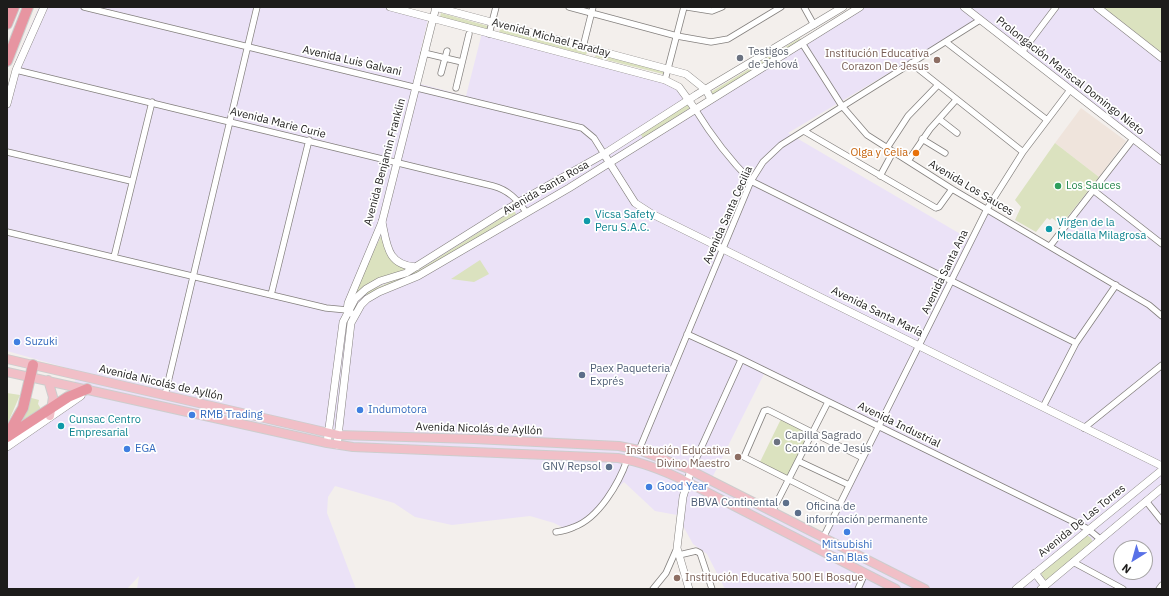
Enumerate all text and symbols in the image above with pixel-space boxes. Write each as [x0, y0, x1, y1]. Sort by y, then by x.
street label: Prolongación Mariscal Domingo Nieto [993, 14, 1147, 138]
street label: Avenida Michael Faraday [490, 16, 612, 60]
street label: Avenida Luis Galvani [301, 43, 403, 79]
place label: Testigos de Jehová [748, 45, 798, 71]
place label: Institución Educativa Corazon De Jesus [825, 47, 929, 73]
marker: Testigos de Jehová [735, 53, 745, 63]
marker: Institución Educativa Corazon De Jesus [932, 55, 942, 65]
street label: Avenida Benjamin Franklin [362, 97, 408, 227]
street label: Avenida Marie Curie [229, 105, 327, 141]
place label: Olga y Celia [850, 146, 908, 160]
marker: Olga y Celia [911, 148, 921, 158]
street label: Avenida Los Sauces [926, 157, 1016, 219]
street label: Avenida Santa Rosa [501, 158, 591, 218]
street label: Avenida Santa Cecilia [700, 164, 756, 266]
place label: Los Sauces [1066, 179, 1121, 193]
marker: Los Sauces [1053, 181, 1063, 191]
place label: Vicsa Safety Peru S.A.C. [595, 208, 655, 234]
marker: Vicsa Safety Peru S.A.C. [582, 216, 592, 226]
place label: Virgen de la Medalla Milagrosa [1057, 216, 1146, 242]
marker: Virgen de la Medalla Milagrosa [1044, 224, 1054, 234]
street label: Avenida Santa Ana [919, 228, 971, 316]
street label: Avenida Santa María [829, 284, 925, 340]
place label: Suzuki [25, 335, 58, 349]
marker: Suzuki [12, 337, 22, 347]
street label: Avenida Nicolás de Ayllón [98, 362, 224, 404]
place label: Paex Paqueteria Exprés [590, 362, 670, 388]
marker: Paex Paqueteria Exprés [577, 370, 587, 380]
street label: Avenida Industrial [856, 399, 942, 451]
place label: Indumotora [368, 403, 427, 417]
marker: Indumotora [355, 405, 365, 415]
place label: RMB Trading [200, 408, 263, 422]
marker: RMB Trading [187, 410, 197, 420]
place label: Cunsac Centro Empresarial [69, 413, 141, 439]
street label: Avenida Nicolás de Ayllón [415, 420, 543, 438]
marker: Cunsac Centro Empresarial [56, 421, 66, 431]
place label: Capilla Sagrado Corazón de Jesús [785, 429, 871, 455]
marker: Capilla Sagrado Corazón de Jesús [772, 437, 782, 447]
place label: EGA [135, 442, 156, 456]
marker: EGA [122, 444, 132, 454]
place label: Institución Educativa Divino Maestro [626, 444, 730, 470]
marker: Institución Educativa Divino Maestro [733, 452, 743, 462]
place label: GNV Repsol [542, 460, 601, 474]
marker: GNV Repsol [604, 462, 614, 472]
place label: Good Year [657, 480, 708, 494]
marker: Good Year [644, 482, 654, 492]
street label: Avenida De Las Torres [1036, 482, 1128, 560]
place label: BBVA Continental [691, 496, 778, 510]
marker: BBVA Continental [781, 498, 791, 508]
place label: Oficina de información permanente [806, 500, 928, 526]
marker: Oficina de información permanente [793, 508, 803, 518]
marker: Mitsubishi San Blas [842, 527, 852, 537]
place label: Mitsubishi San Blas [822, 538, 872, 564]
north arrow [1113, 540, 1153, 580]
text: N [1119, 561, 1134, 577]
place label: Institución Educativa 500 El Bosque [685, 571, 863, 585]
marker: Institución Educativa 500 El Bosque [672, 573, 682, 583]

